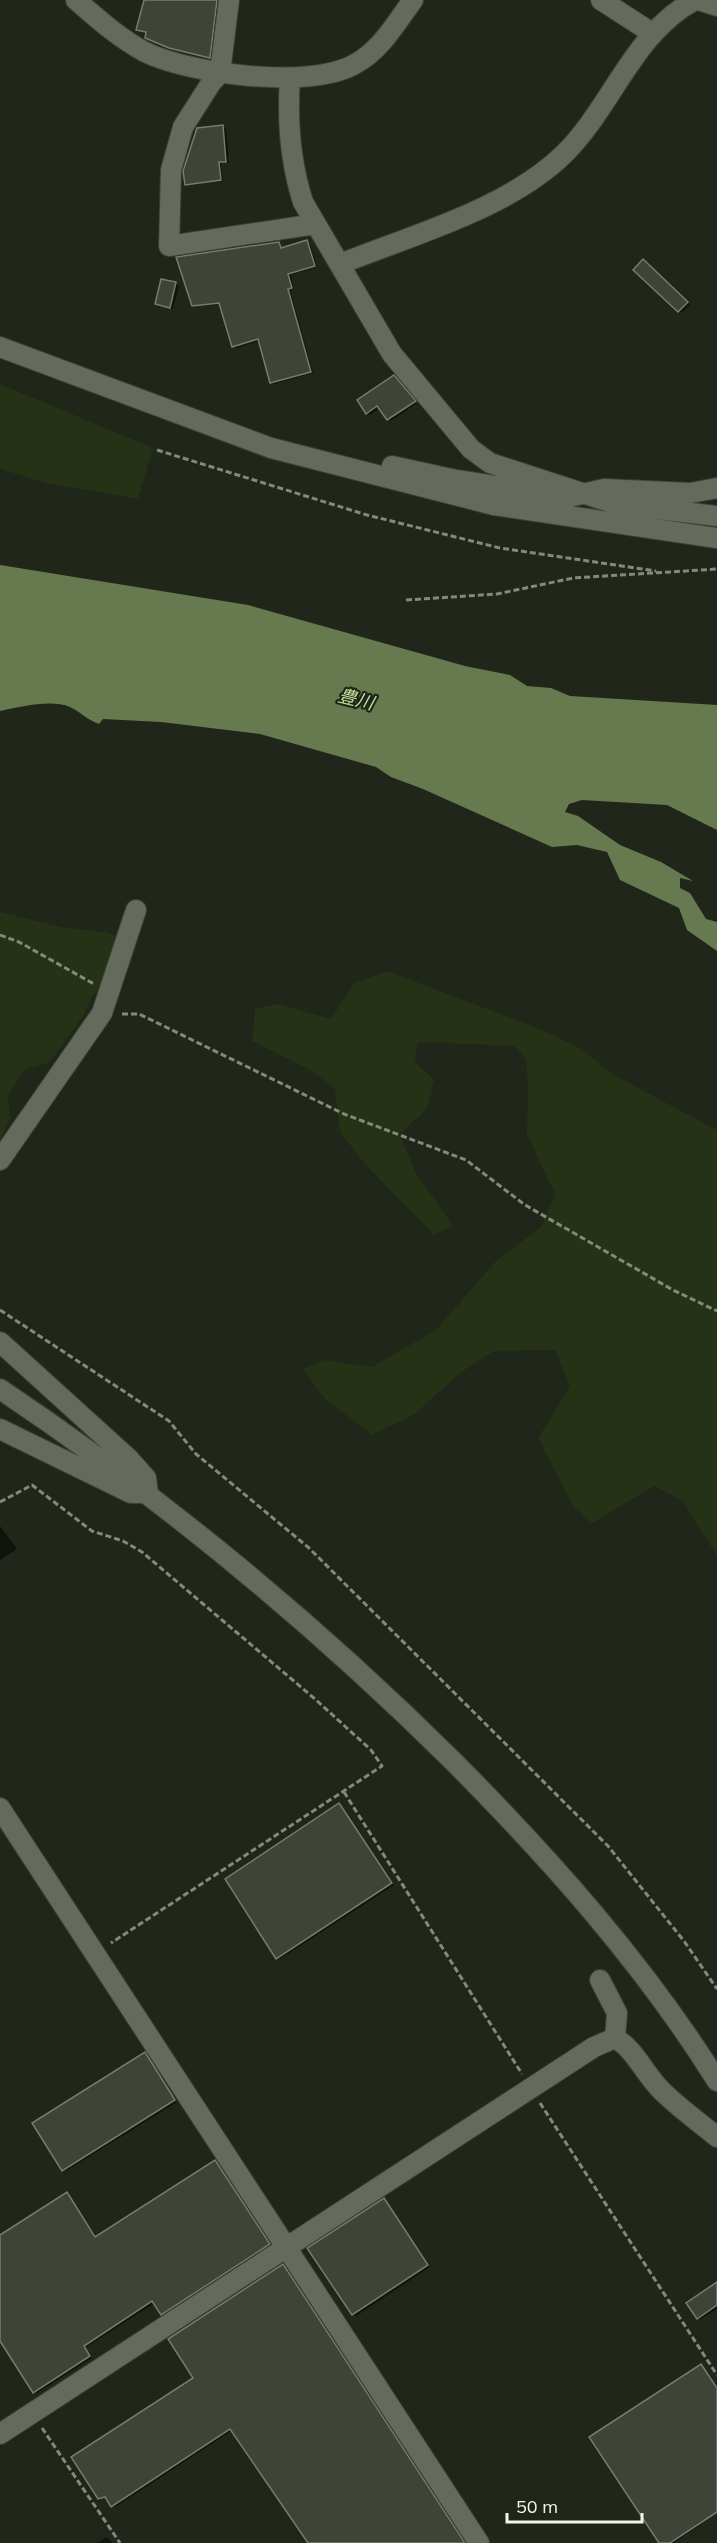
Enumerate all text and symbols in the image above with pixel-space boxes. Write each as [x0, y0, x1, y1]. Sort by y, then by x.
water label: 豊川 [336, 683, 378, 715]
scale bar [507, 2486, 642, 2524]
text: 50 m [516, 2495, 558, 2518]

